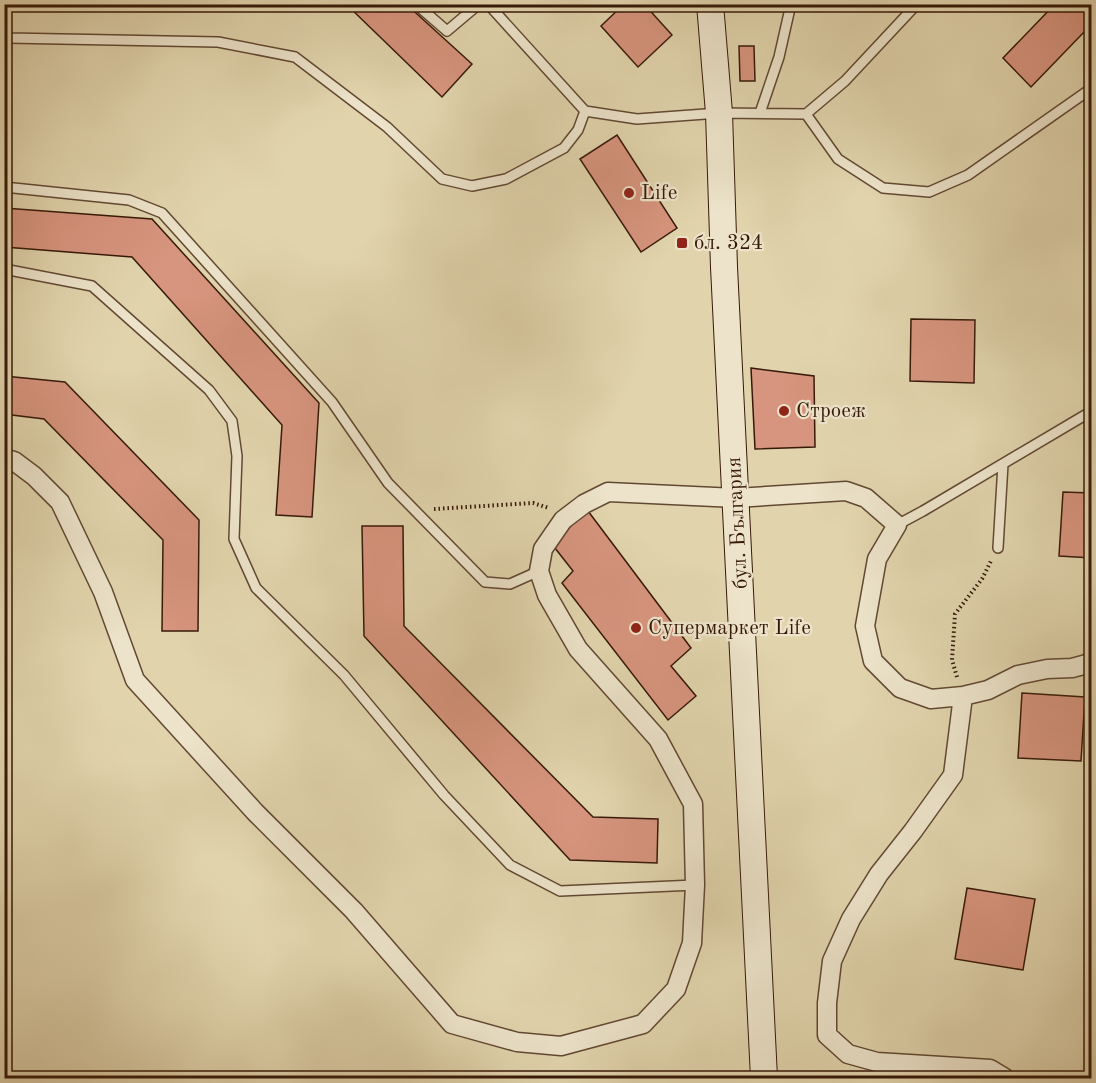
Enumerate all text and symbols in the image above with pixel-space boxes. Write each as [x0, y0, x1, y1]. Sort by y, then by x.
place label: Life [641, 183, 677, 204]
marker: Life [622, 186, 636, 200]
place label: бл. 324 [694, 233, 763, 254]
marker: бл. 324 [675, 236, 689, 250]
place label: Строеж [796, 401, 866, 422]
marker: Строеж [777, 404, 791, 418]
street label: бул. България [724, 456, 752, 590]
place label: Супермаркет Life [648, 618, 811, 639]
marker: Супермаркет Life [629, 621, 643, 635]

